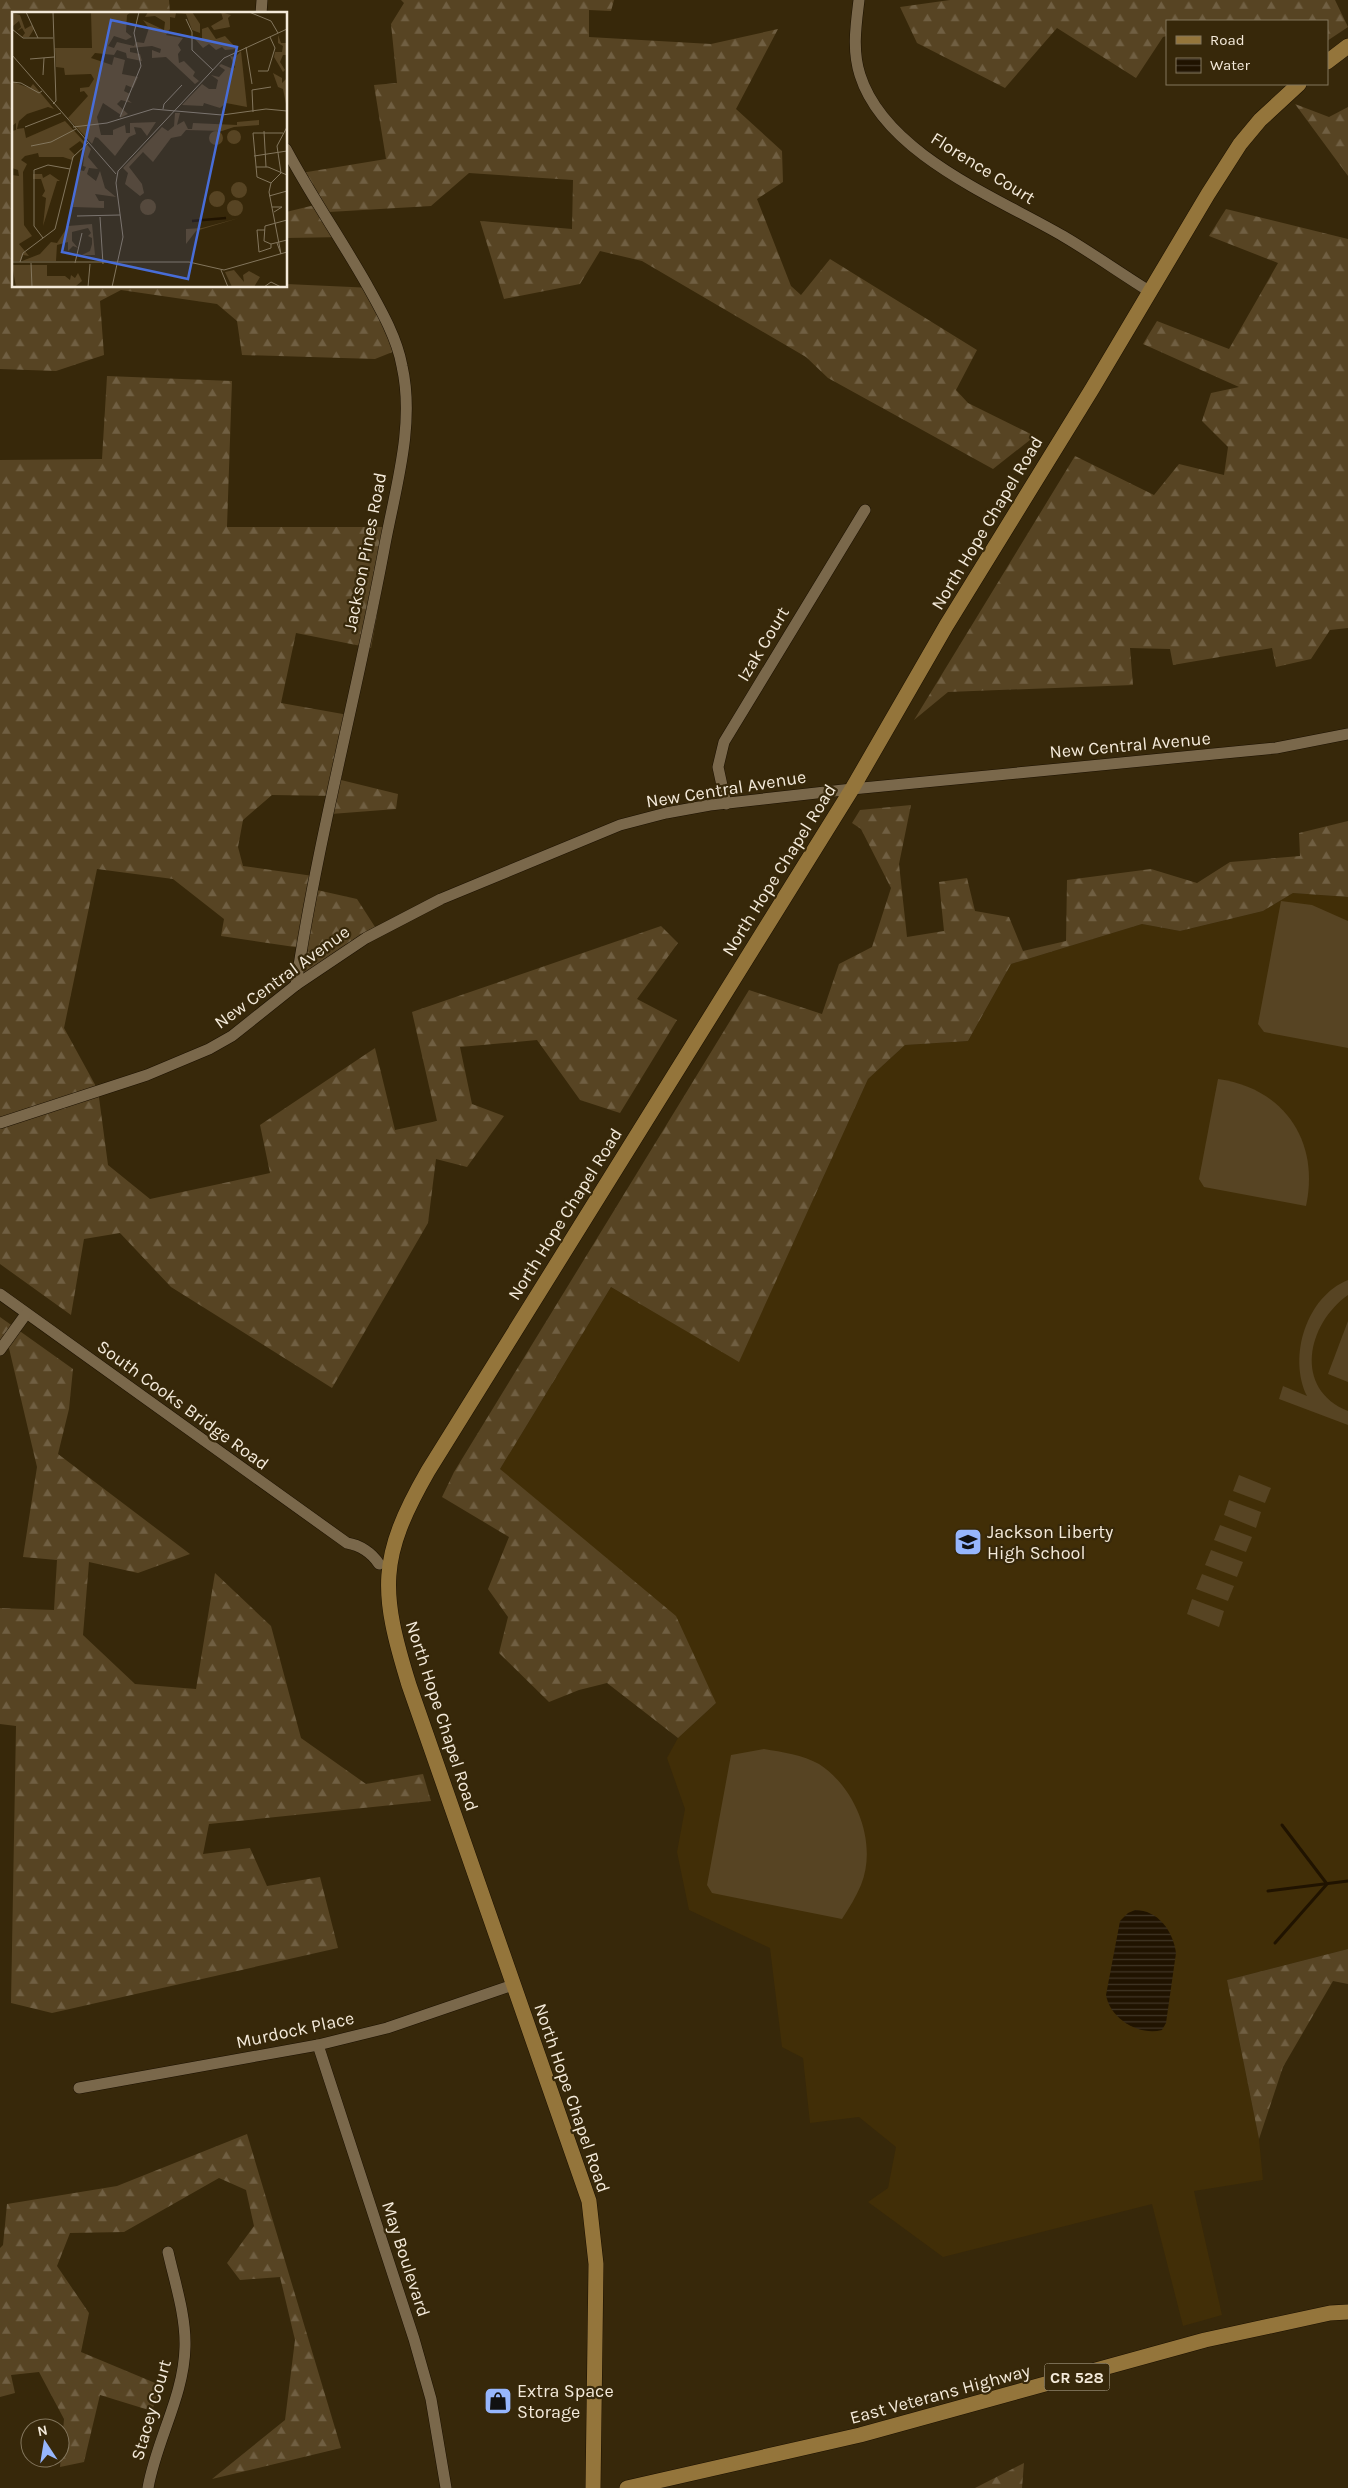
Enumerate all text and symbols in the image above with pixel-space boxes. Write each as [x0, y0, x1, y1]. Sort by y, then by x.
inset map [12, 12, 288, 288]
legend [1166, 20, 1328, 85]
text: Road [1210, 31, 1245, 49]
text: Water [1210, 56, 1251, 74]
street label: Florence Court [927, 127, 1039, 209]
street label: North Hope Chapel Road [926, 432, 1048, 614]
street label: Jackson Pines Road [339, 471, 391, 633]
street label: Izak Court [732, 603, 794, 685]
street label: New Central Avenue [1048, 727, 1212, 763]
street label: New Central Avenue [644, 765, 808, 813]
street label: North Hope Chapel Road [717, 780, 841, 960]
street label: New Central Avenue [210, 921, 354, 1033]
street label: North Hope Chapel Road [503, 1124, 627, 1304]
street label: South Cooks Bridge Road [93, 1335, 273, 1475]
place label: Jackson Liberty High School [987, 1521, 1114, 1564]
school or university icon: Jackson Liberty High School [953, 1527, 983, 1557]
street label: North Hope Chapel Road [401, 1618, 483, 1814]
street label: North Hope Chapel Road [529, 2000, 615, 2196]
street label: Murdock Place [234, 2007, 356, 2053]
street label: May Boulevard [377, 2198, 435, 2320]
street label: Stacey Court [126, 2357, 176, 2463]
street label: East Veterans Highway [847, 2359, 1033, 2429]
road number: CR 528 [1044, 2364, 1110, 2390]
place label: Extra Space Storage [517, 2380, 614, 2423]
shop icon: Extra Space Storage [483, 2386, 513, 2416]
north arrow [20, 2418, 70, 2468]
text: N [36, 2421, 49, 2440]

